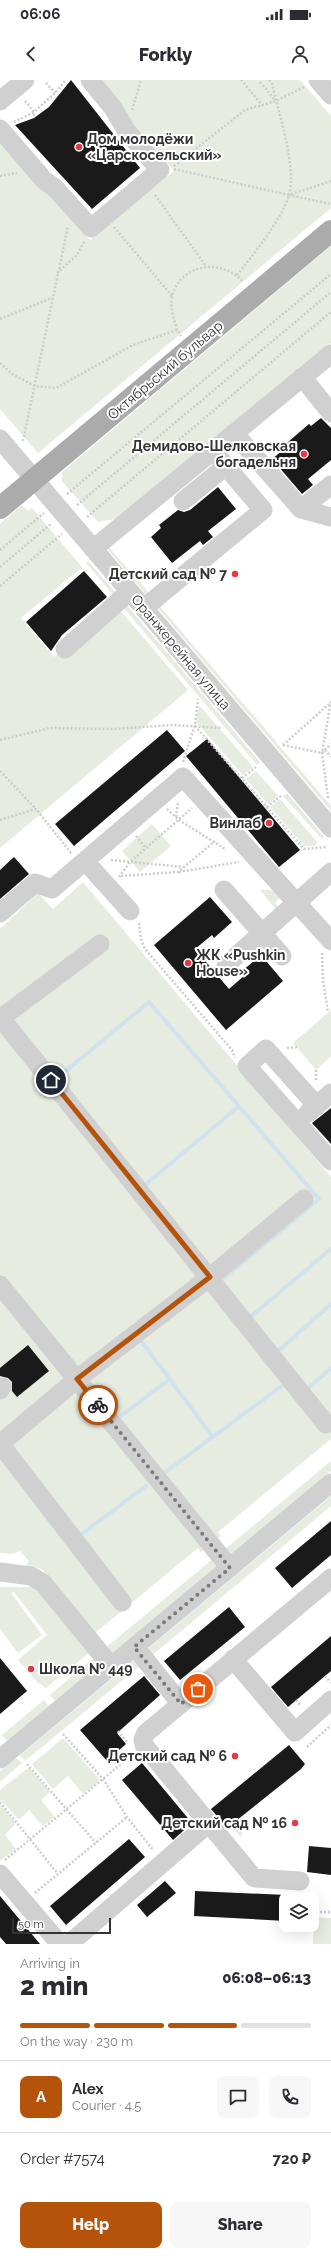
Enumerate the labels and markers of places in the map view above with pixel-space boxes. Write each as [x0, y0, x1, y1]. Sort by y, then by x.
place label: Дом молодёжи «Царскосельский» [87, 131, 222, 163]
marker: Дом молодёжи «Царскосельский» [74, 142, 84, 152]
place label: Демидово-Шелковская богадельня [132, 438, 296, 470]
marker: Демидово-Шелковская богадельня [299, 449, 309, 459]
place label: Детский сад № 7 [109, 566, 227, 582]
marker: Детский сад № 7 [230, 569, 240, 579]
place label: Винлаб [209, 815, 261, 831]
marker: Винлаб [264, 818, 274, 828]
place label: ЖК «Pushkin House» [196, 947, 286, 979]
marker: ЖК «Pushkin House» [183, 958, 193, 968]
pin [34, 1063, 68, 1097]
place label: Школа № 449 [39, 1661, 133, 1677]
marker: Школа № 449 [26, 1664, 36, 1674]
pin [181, 1672, 215, 1706]
place label: Детский сад № 6 [108, 1748, 227, 1764]
marker: Детский сад № 6 [230, 1751, 240, 1761]
place label: Детский сад № 16 [161, 1815, 287, 1831]
marker: Детский сад № 16 [290, 1818, 300, 1828]

